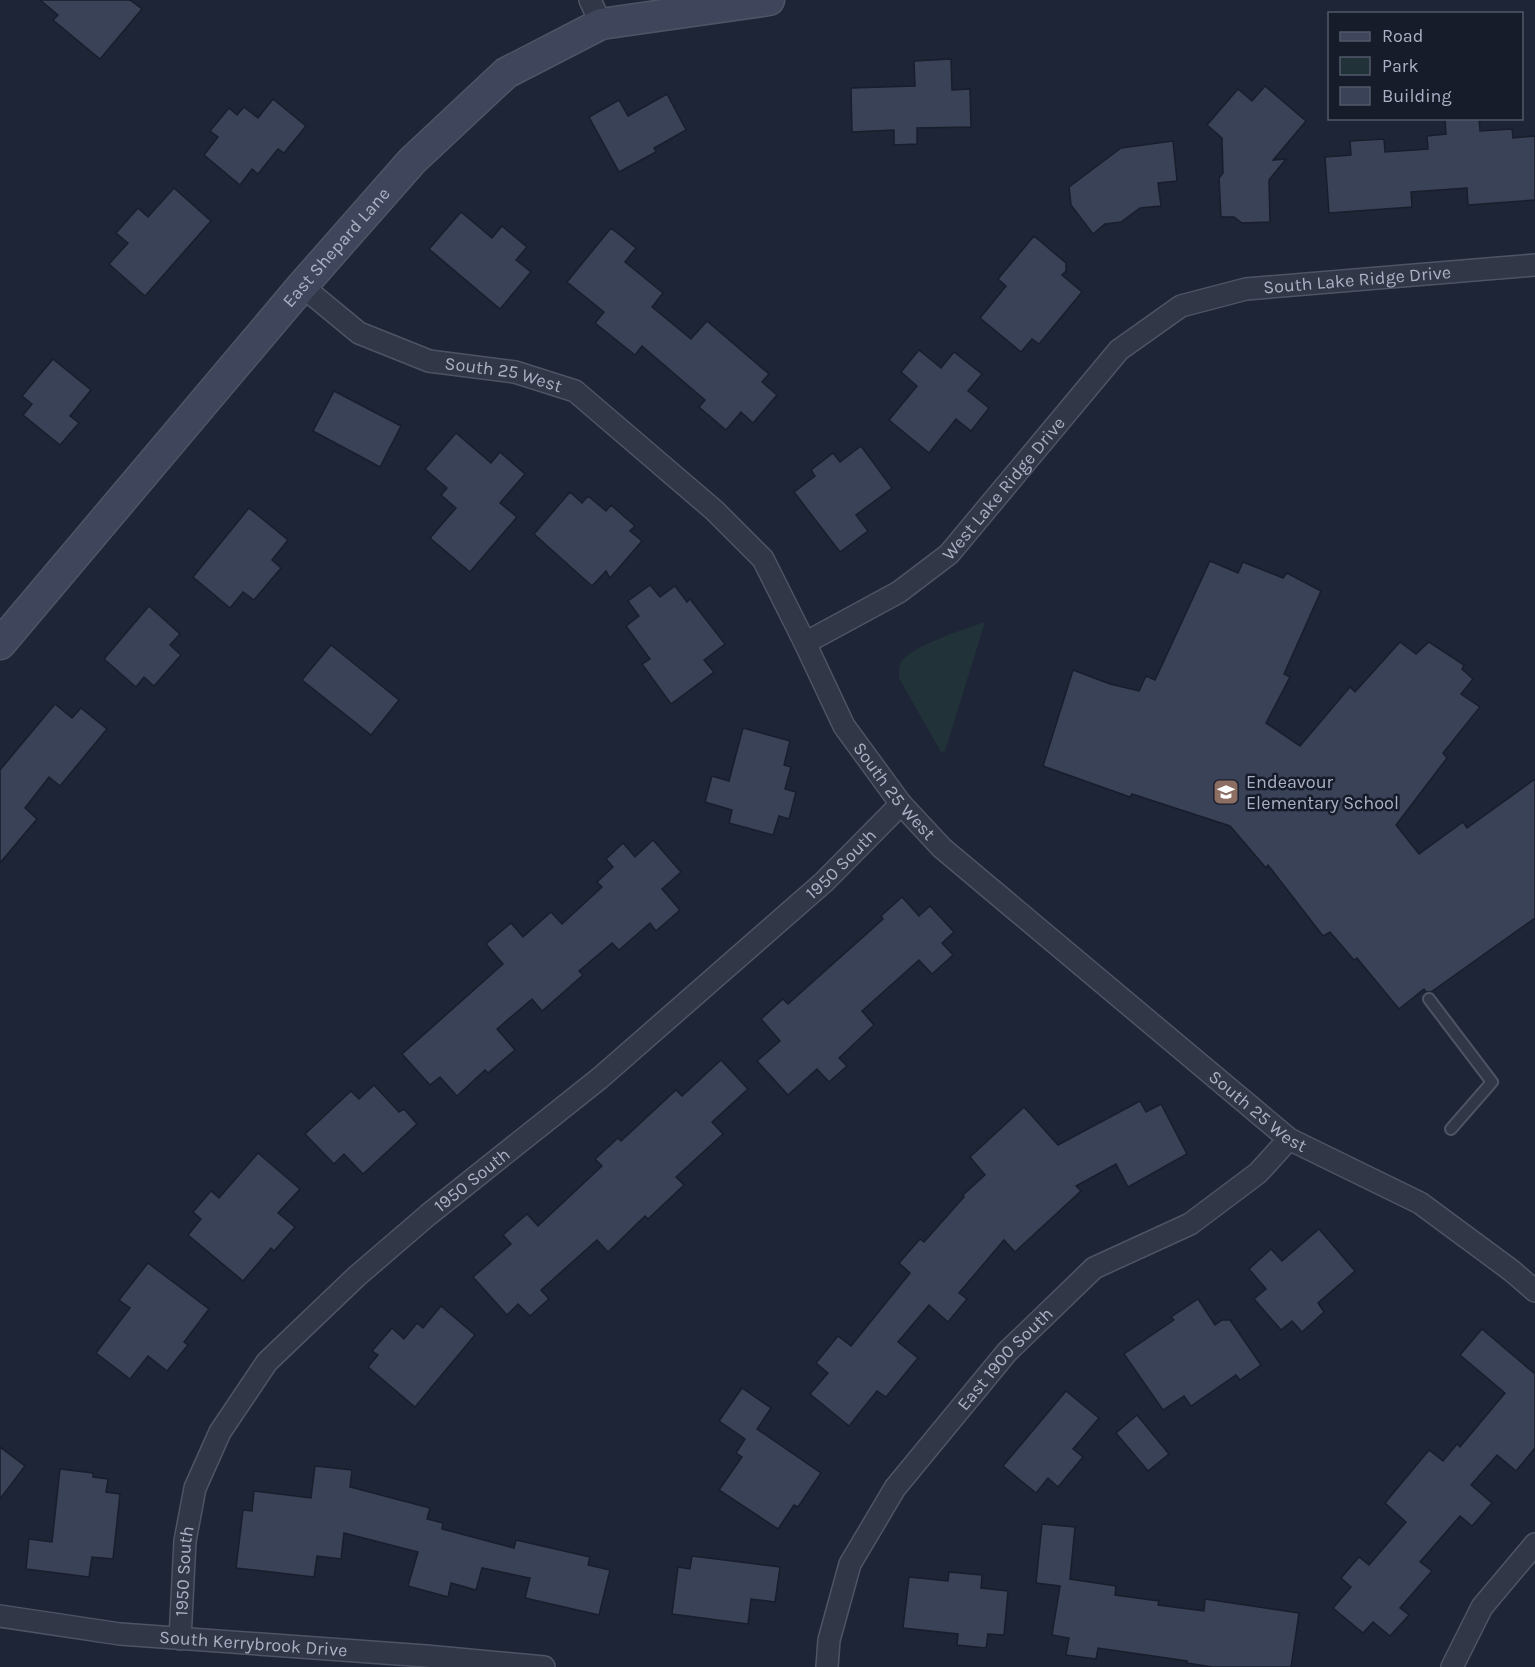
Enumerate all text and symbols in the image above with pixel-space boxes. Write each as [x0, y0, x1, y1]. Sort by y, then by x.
legend [1328, 12, 1523, 120]
text: Road [1382, 25, 1423, 47]
text: Park [1382, 55, 1419, 77]
text: Building [1382, 85, 1452, 107]
street label: East Shepard Lane [278, 183, 395, 312]
street label: South Lake Ridge Drive [1262, 261, 1452, 299]
street label: South 25 West [443, 352, 565, 397]
street label: West Lake Ridge Drive [937, 412, 1070, 565]
street label: South 25 West [848, 738, 940, 845]
place label: Endeavour Elementary School [1246, 771, 1399, 814]
school or university icon: Endeavour Elementary School [1211, 777, 1241, 807]
street label: 1950 South [801, 824, 881, 904]
street label: South 25 West [1204, 1066, 1310, 1157]
street label: 1950 South [430, 1143, 514, 1217]
street label: East 1900 South [952, 1303, 1057, 1415]
street label: 1950 South [170, 1524, 199, 1617]
street label: South Kerrybrook Drive [158, 1626, 348, 1661]

